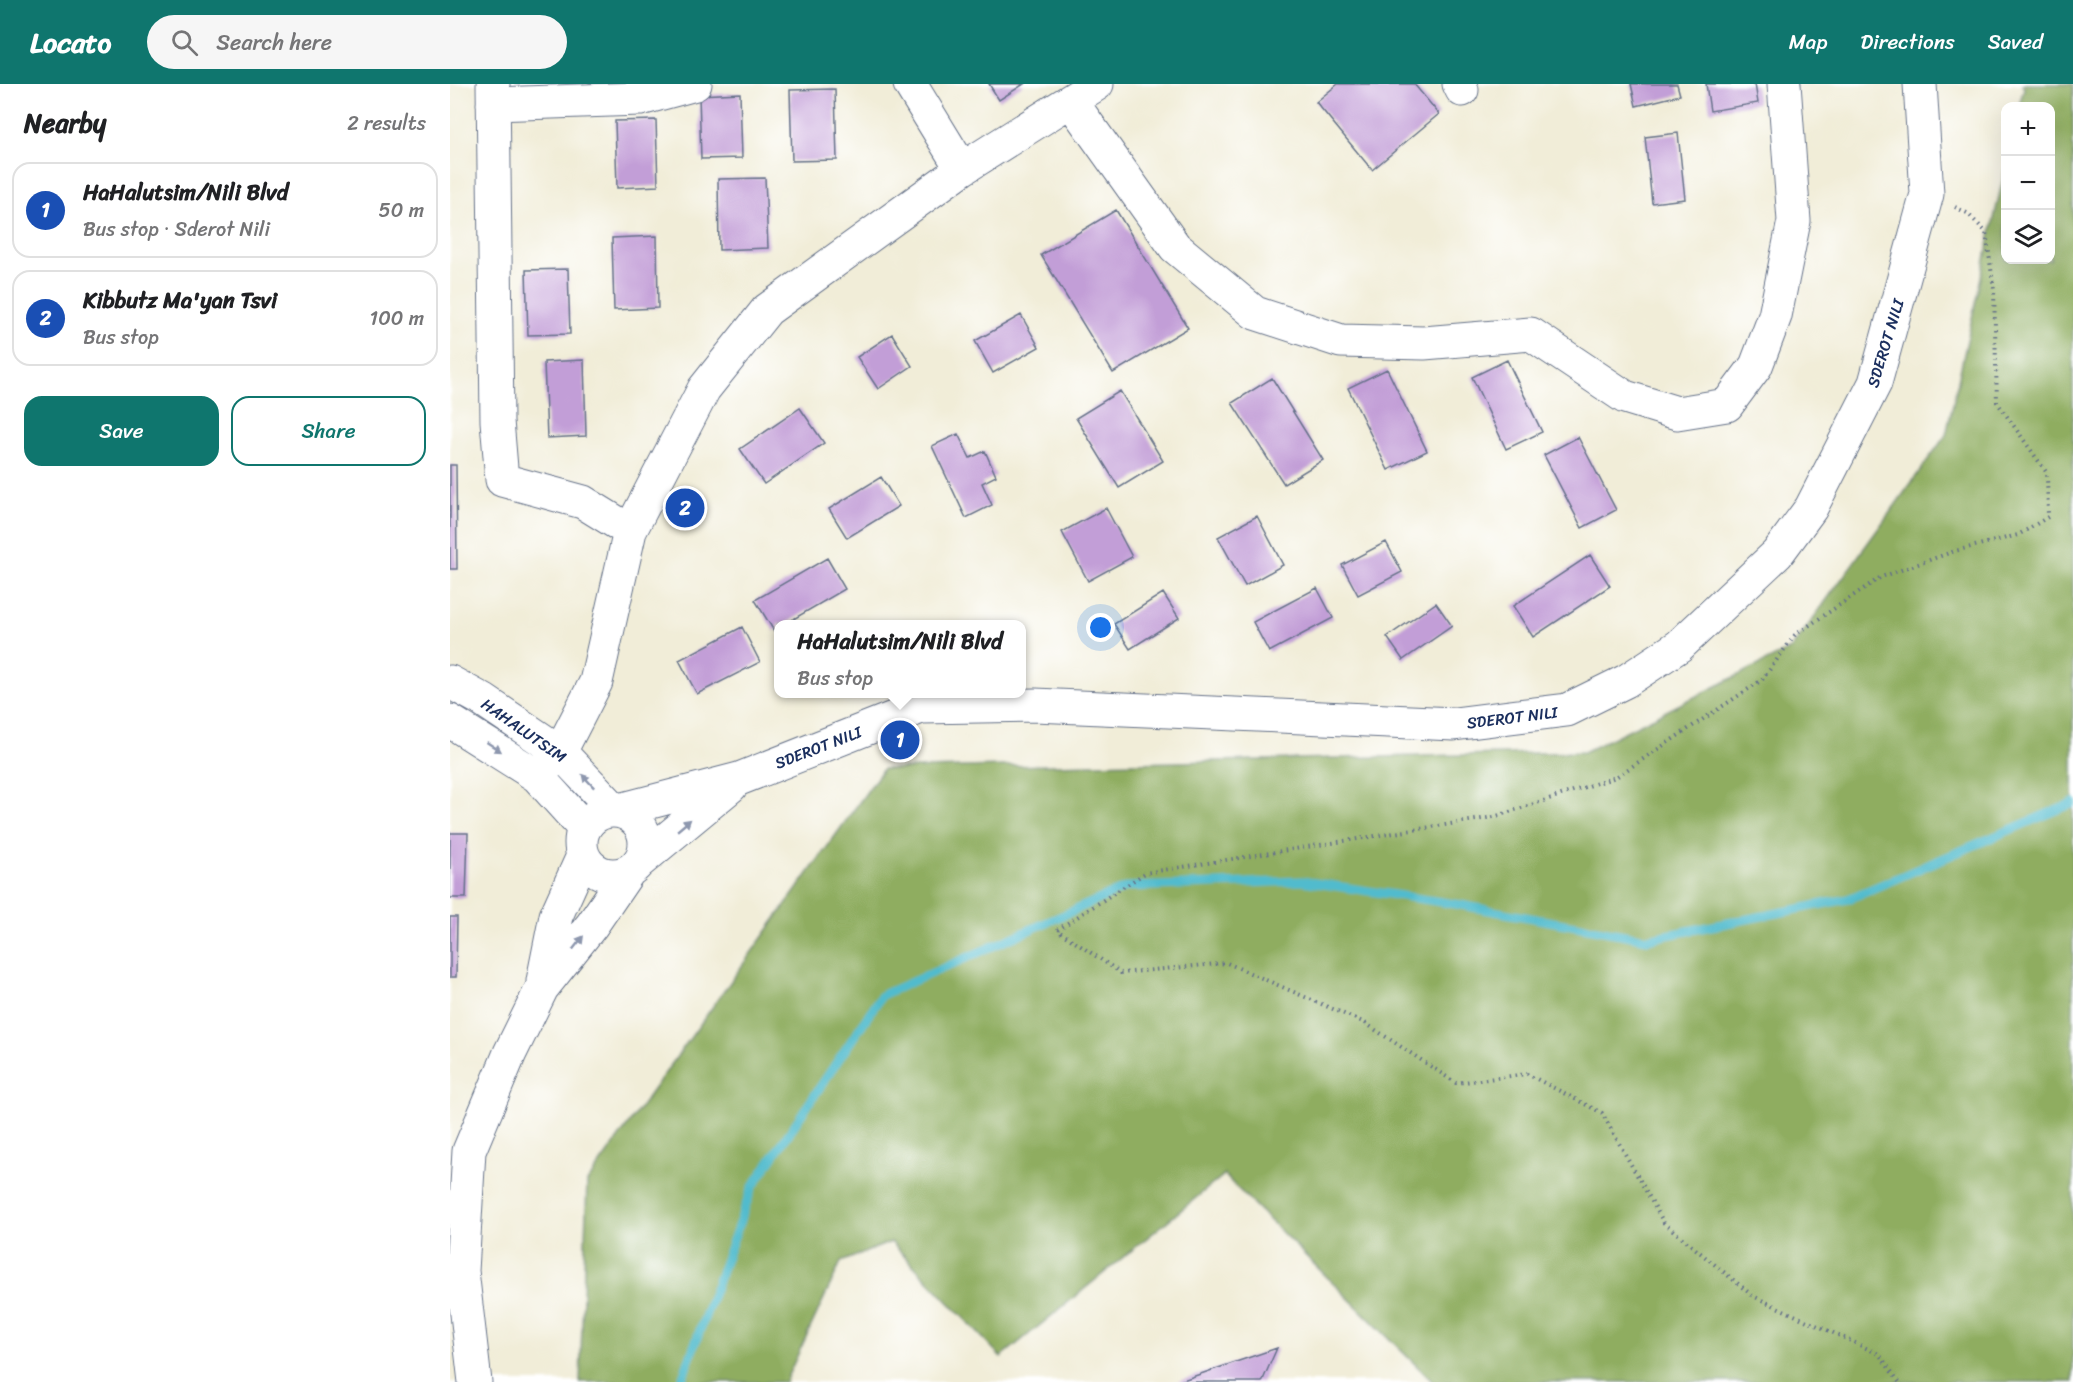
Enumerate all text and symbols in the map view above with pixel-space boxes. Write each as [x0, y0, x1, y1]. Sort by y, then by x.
search box [147, 15, 567, 69]
text: Locato [30, 18, 111, 67]
text: Search here [216, 23, 332, 62]
text: Map [1789, 23, 1827, 61]
text: Directions [1860, 23, 1955, 61]
text: Saved [1988, 23, 2043, 61]
icon: search [168, 26, 201, 59]
text: Nearby [24, 100, 106, 146]
map controls [2001, 102, 2055, 264]
button: + [2001, 102, 2055, 156]
text: 2 results [347, 106, 426, 141]
button: − [2001, 156, 2055, 210]
text: HaHalutsim/Nili Blvd [83, 173, 288, 212]
text: 1 [41, 193, 50, 228]
text: 50 m [379, 193, 424, 228]
button: layers [2001, 210, 2055, 264]
text: Bus stop · Sderot Nili [83, 212, 270, 247]
text: Kibbutz Ma'yan Tsvi [83, 281, 277, 320]
street label: SDEROT NILI [1858, 294, 1913, 391]
text: 2 [40, 301, 51, 336]
text: 100 m [370, 301, 424, 336]
text: Bus stop [83, 320, 159, 355]
button: Save [24, 396, 219, 466]
button: Share [231, 396, 426, 466]
pin: 2 [666, 486, 704, 530]
your location [1086, 613, 1115, 642]
popup [774, 620, 1026, 698]
text: HaHalutsim/Nili Blvd [797, 622, 1003, 661]
text: Bus stop [797, 661, 873, 696]
street label: HAHALUTSIM [475, 690, 573, 771]
street label: SDEROT NILI [1465, 697, 1561, 737]
street label: SDEROT NILI [770, 717, 868, 777]
pin: 1 [880, 718, 920, 762]
one-way arrow [486, 741, 502, 753]
one-way arrow [582, 775, 596, 789]
one-way arrow [676, 819, 691, 832]
one-way arrow [571, 935, 583, 950]

